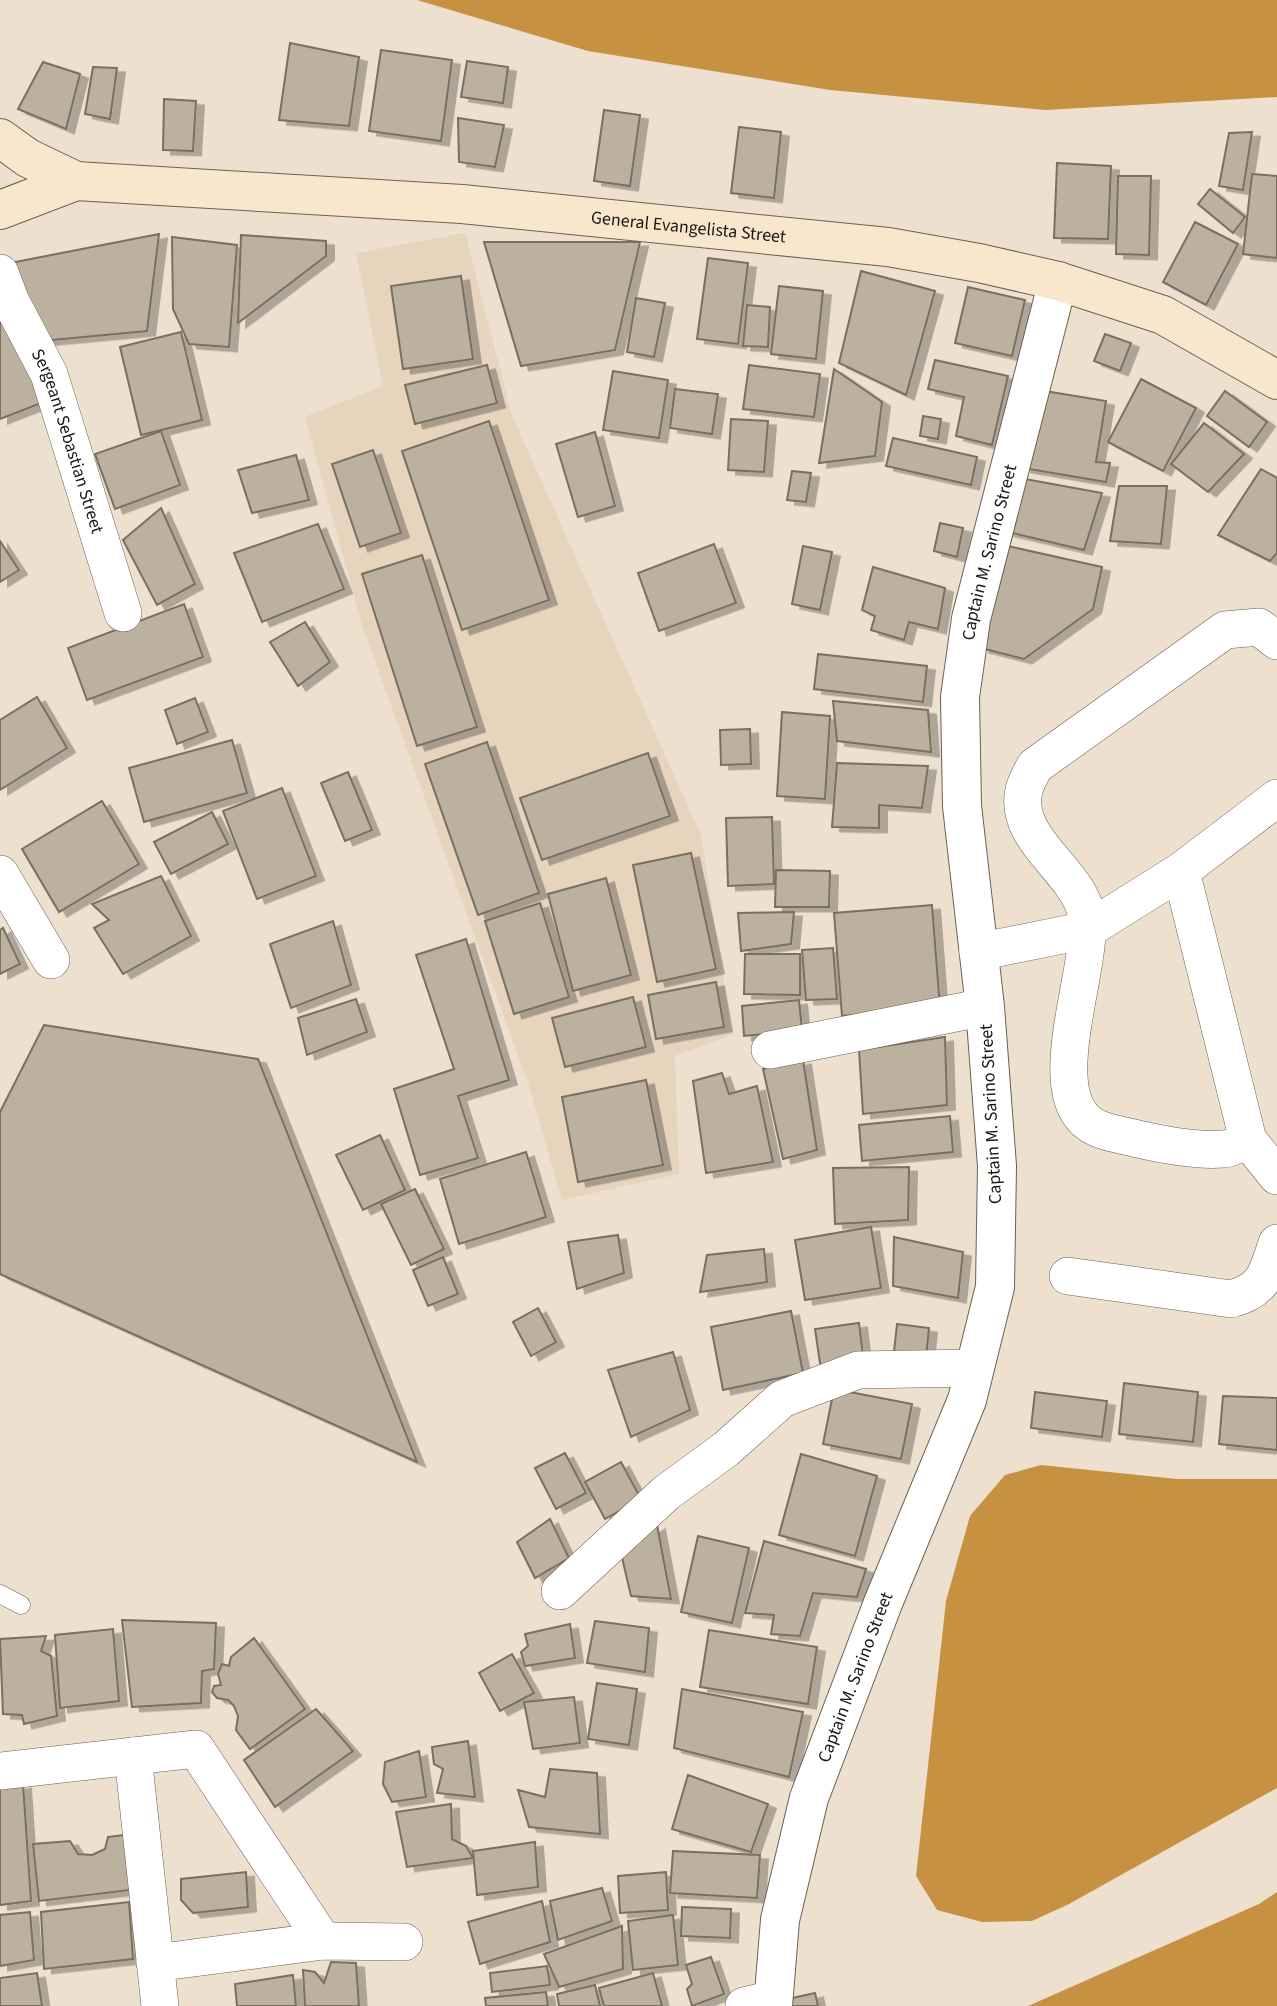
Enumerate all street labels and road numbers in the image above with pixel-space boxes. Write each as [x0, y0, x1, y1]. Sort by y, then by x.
street label: General Evangelista Street [590, 205, 787, 249]
street label: Sergeant Sebastian Street [25, 344, 110, 537]
street label: Captain M. Sarino Street [956, 462, 1023, 642]
street label: Captain M. Sarino Street [974, 1023, 1008, 1205]
street label: Captain M. Sarino Street [811, 1588, 899, 1766]

